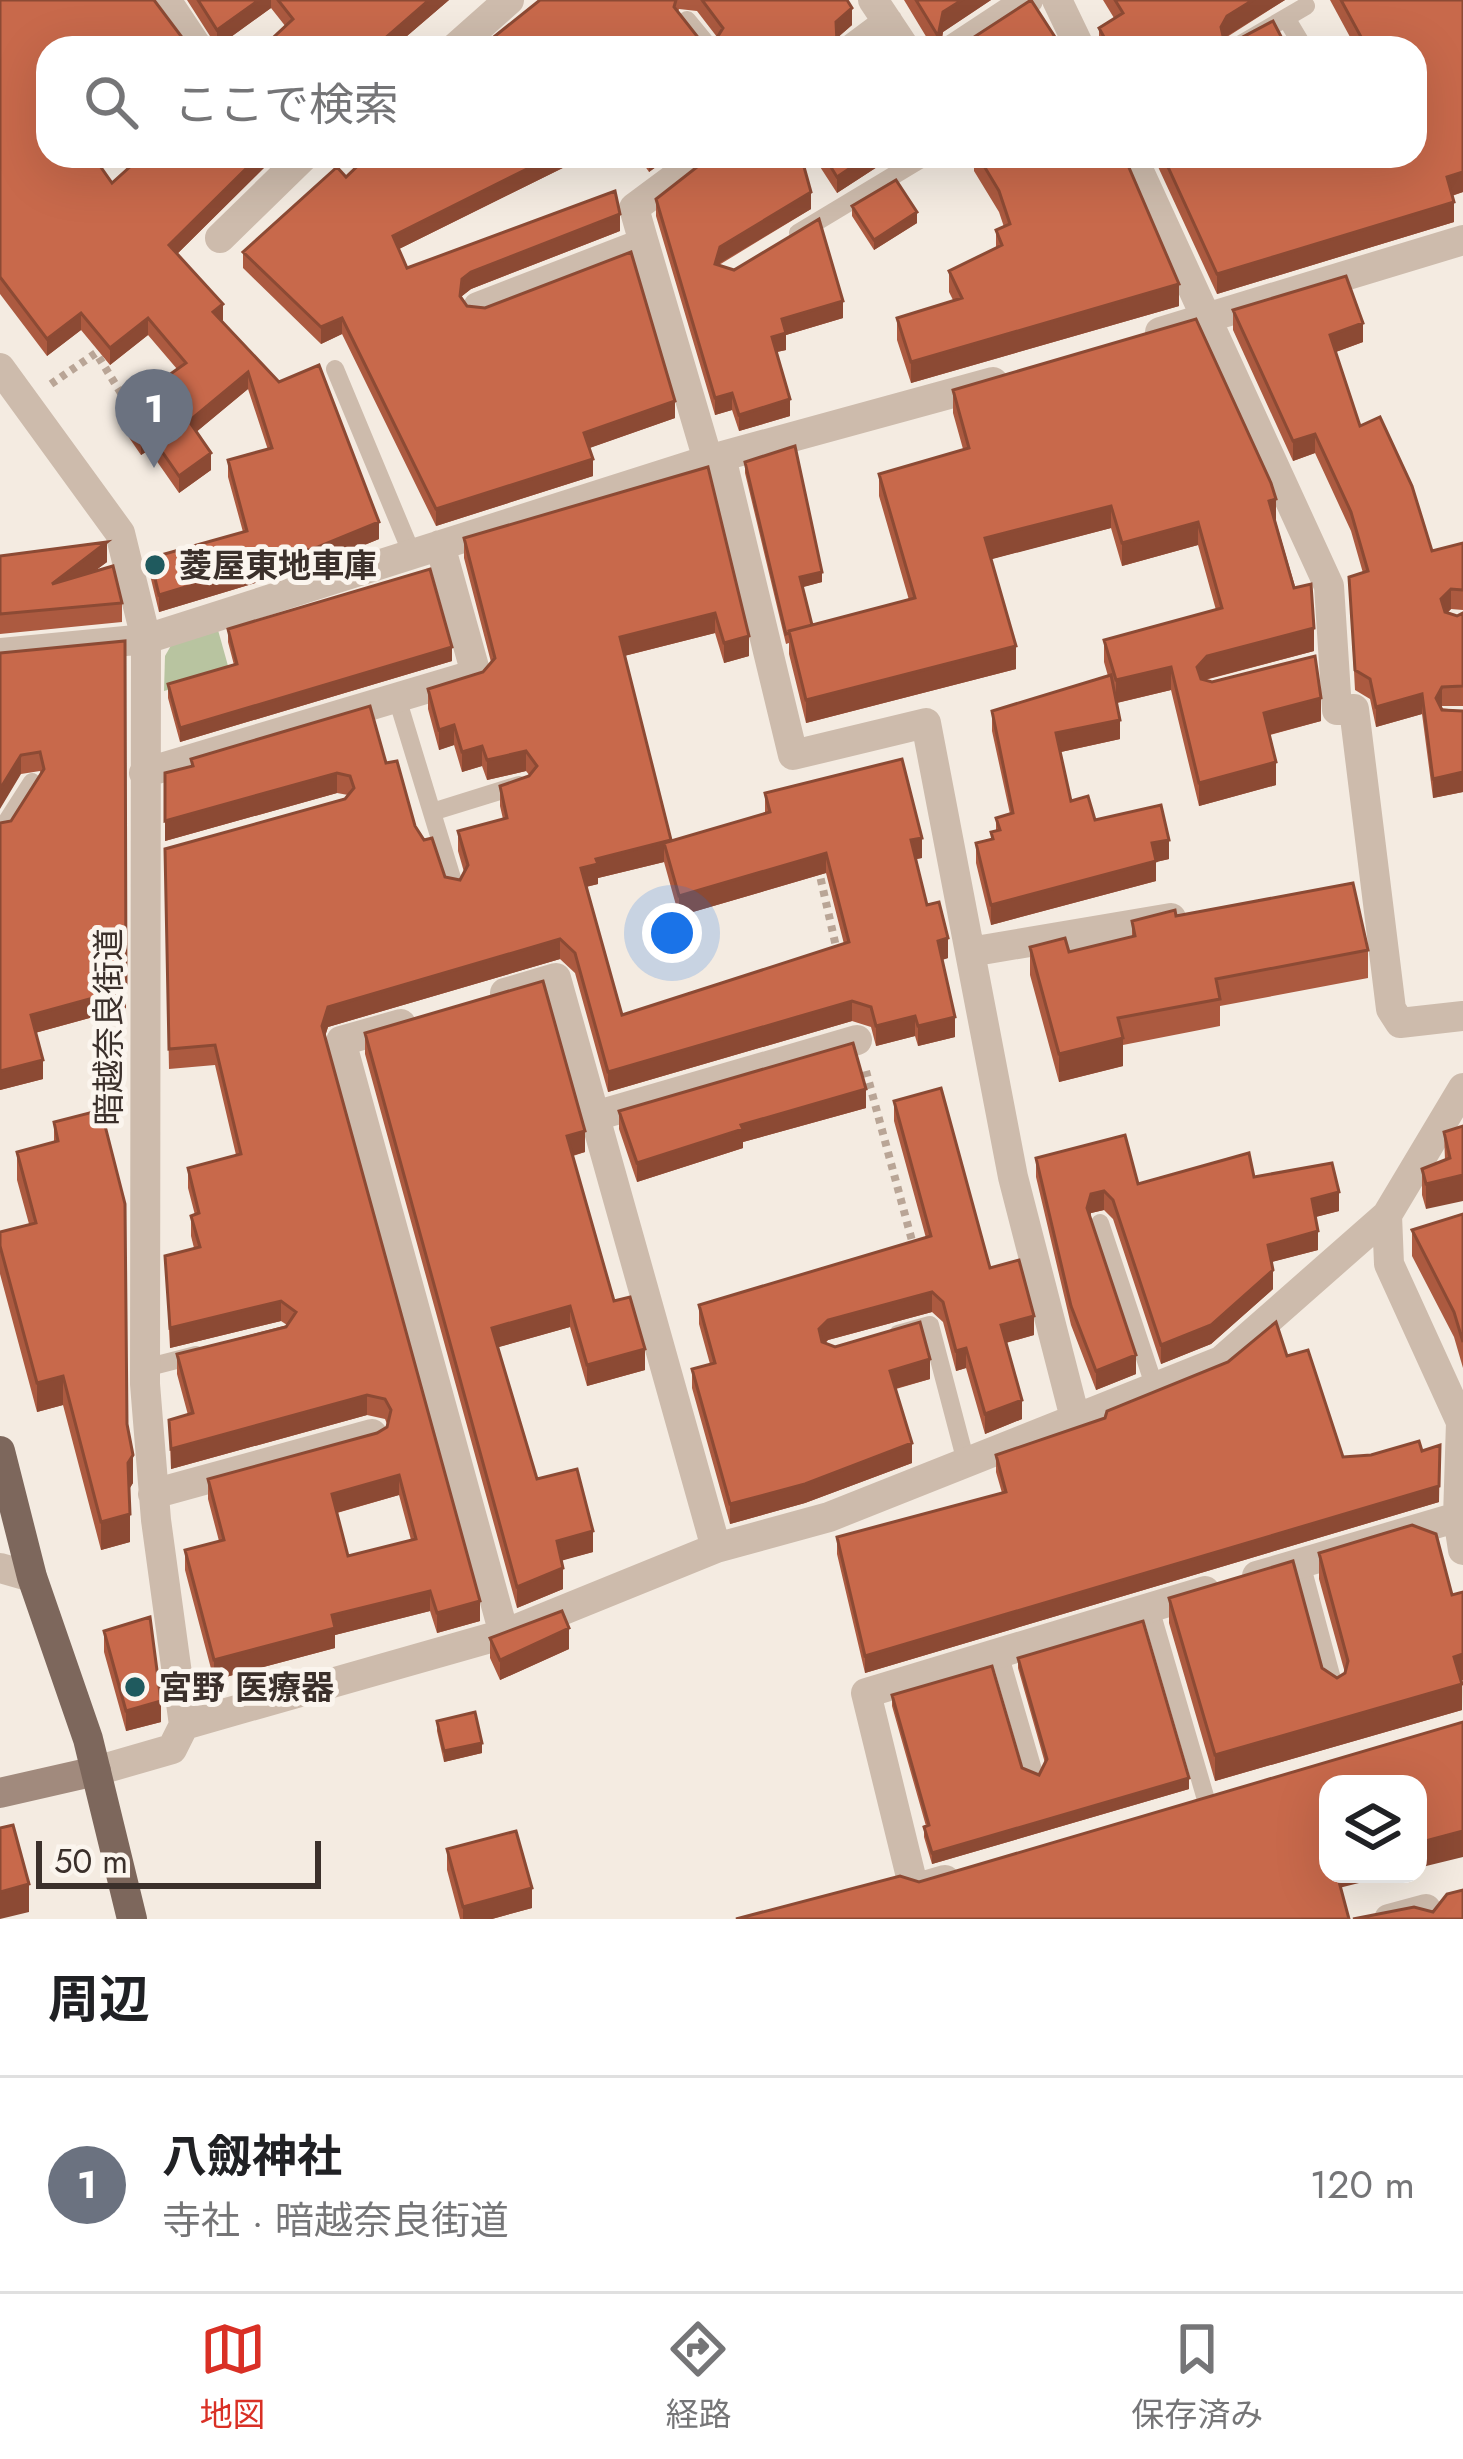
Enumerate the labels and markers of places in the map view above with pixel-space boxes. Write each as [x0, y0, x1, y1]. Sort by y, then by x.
pin: 1 [115, 369, 193, 468]
place label: 菱屋東地車庫 [179, 542, 377, 589]
marker: 菱屋東地車庫 [142, 552, 168, 578]
place label: 宮野 医療器 [159, 1664, 334, 1711]
marker: 宮野 医療器 [122, 1674, 148, 1700]

